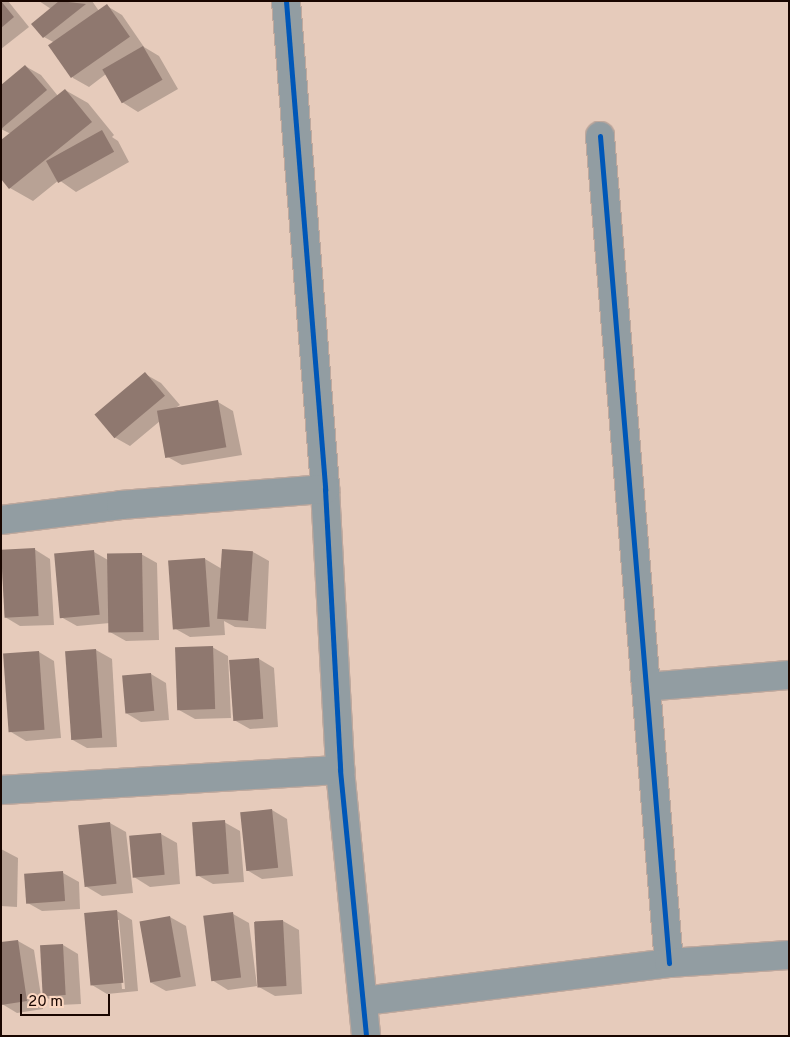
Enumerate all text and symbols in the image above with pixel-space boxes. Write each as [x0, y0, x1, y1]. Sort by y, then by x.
scale bar [22, 984, 112, 1016]
text: 20 m [28, 993, 63, 1012]

